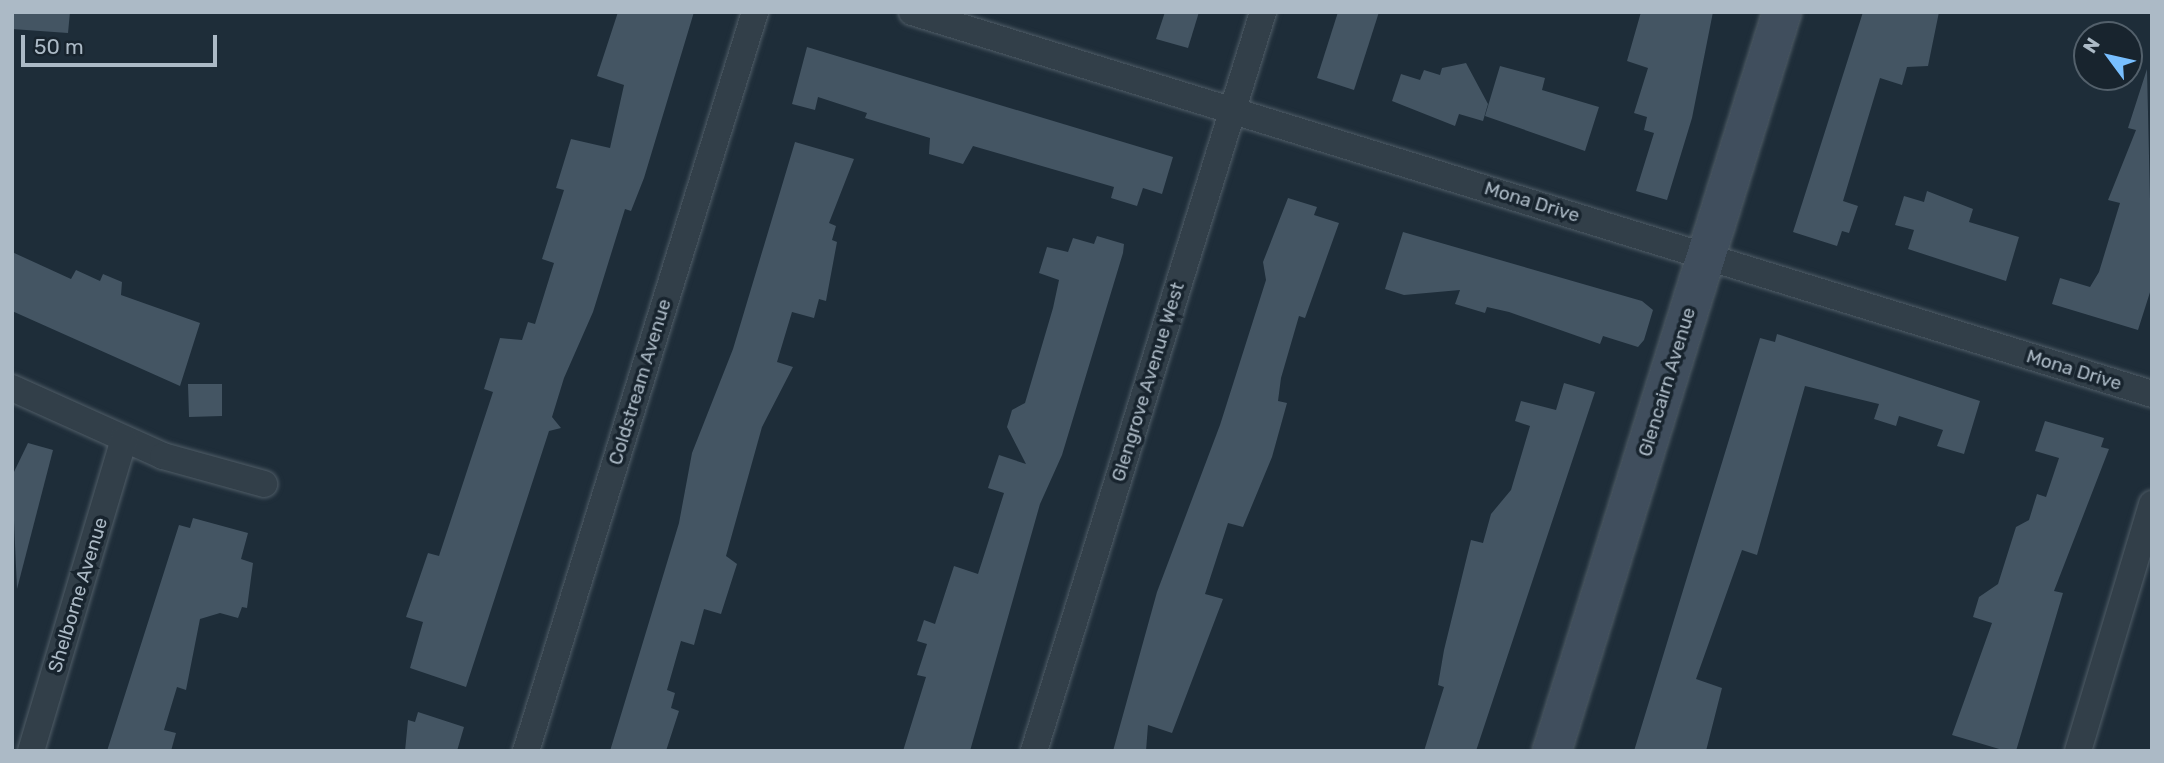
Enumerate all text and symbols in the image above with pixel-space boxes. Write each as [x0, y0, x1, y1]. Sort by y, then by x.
scale bar [24, 21, 220, 65]
north arrow [2073, 21, 2143, 91]
text: N [2078, 33, 2105, 57]
text: 50 m [34, 34, 84, 59]
street label: Mona Drive [1482, 177, 1582, 227]
street label: Glengrove Avenue West [1107, 279, 1189, 485]
street label: Coldstream Avenue [604, 296, 676, 468]
street label: Glencairn Avenue [1633, 304, 1701, 460]
street label: Mona Drive [2024, 345, 2124, 395]
street label: Shelborne Avenue [43, 514, 113, 676]

